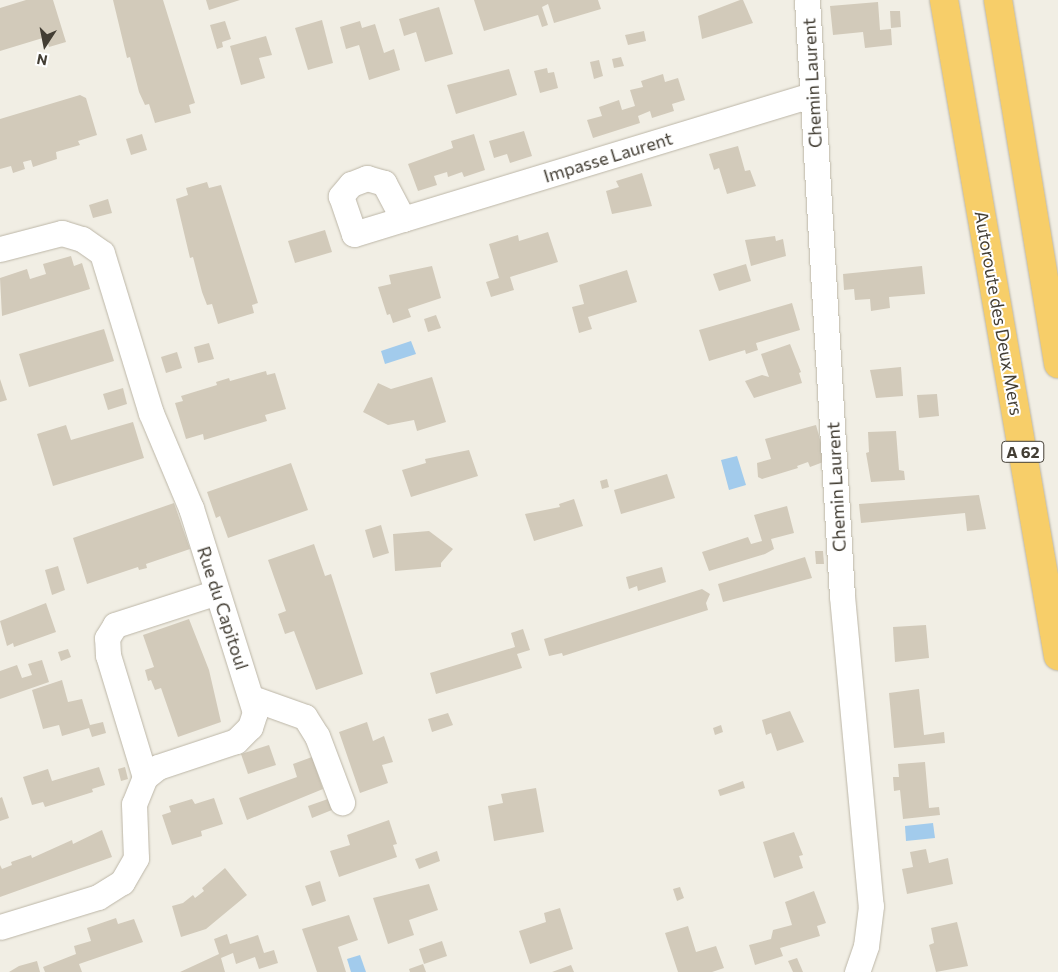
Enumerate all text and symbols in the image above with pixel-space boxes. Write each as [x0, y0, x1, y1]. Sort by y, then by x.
street label: Chemin Laurent [798, 17, 826, 149]
north arrow [20, 20, 70, 70]
text: N [35, 51, 49, 70]
street label: Impasse Laurent [541, 127, 675, 187]
street label: Autoroute des Deux Mers [970, 209, 1028, 417]
street label: Chemin Laurent [822, 421, 850, 553]
road number: A 62 [1000, 438, 1046, 466]
street label: Rue du Capitoul [193, 544, 253, 672]

